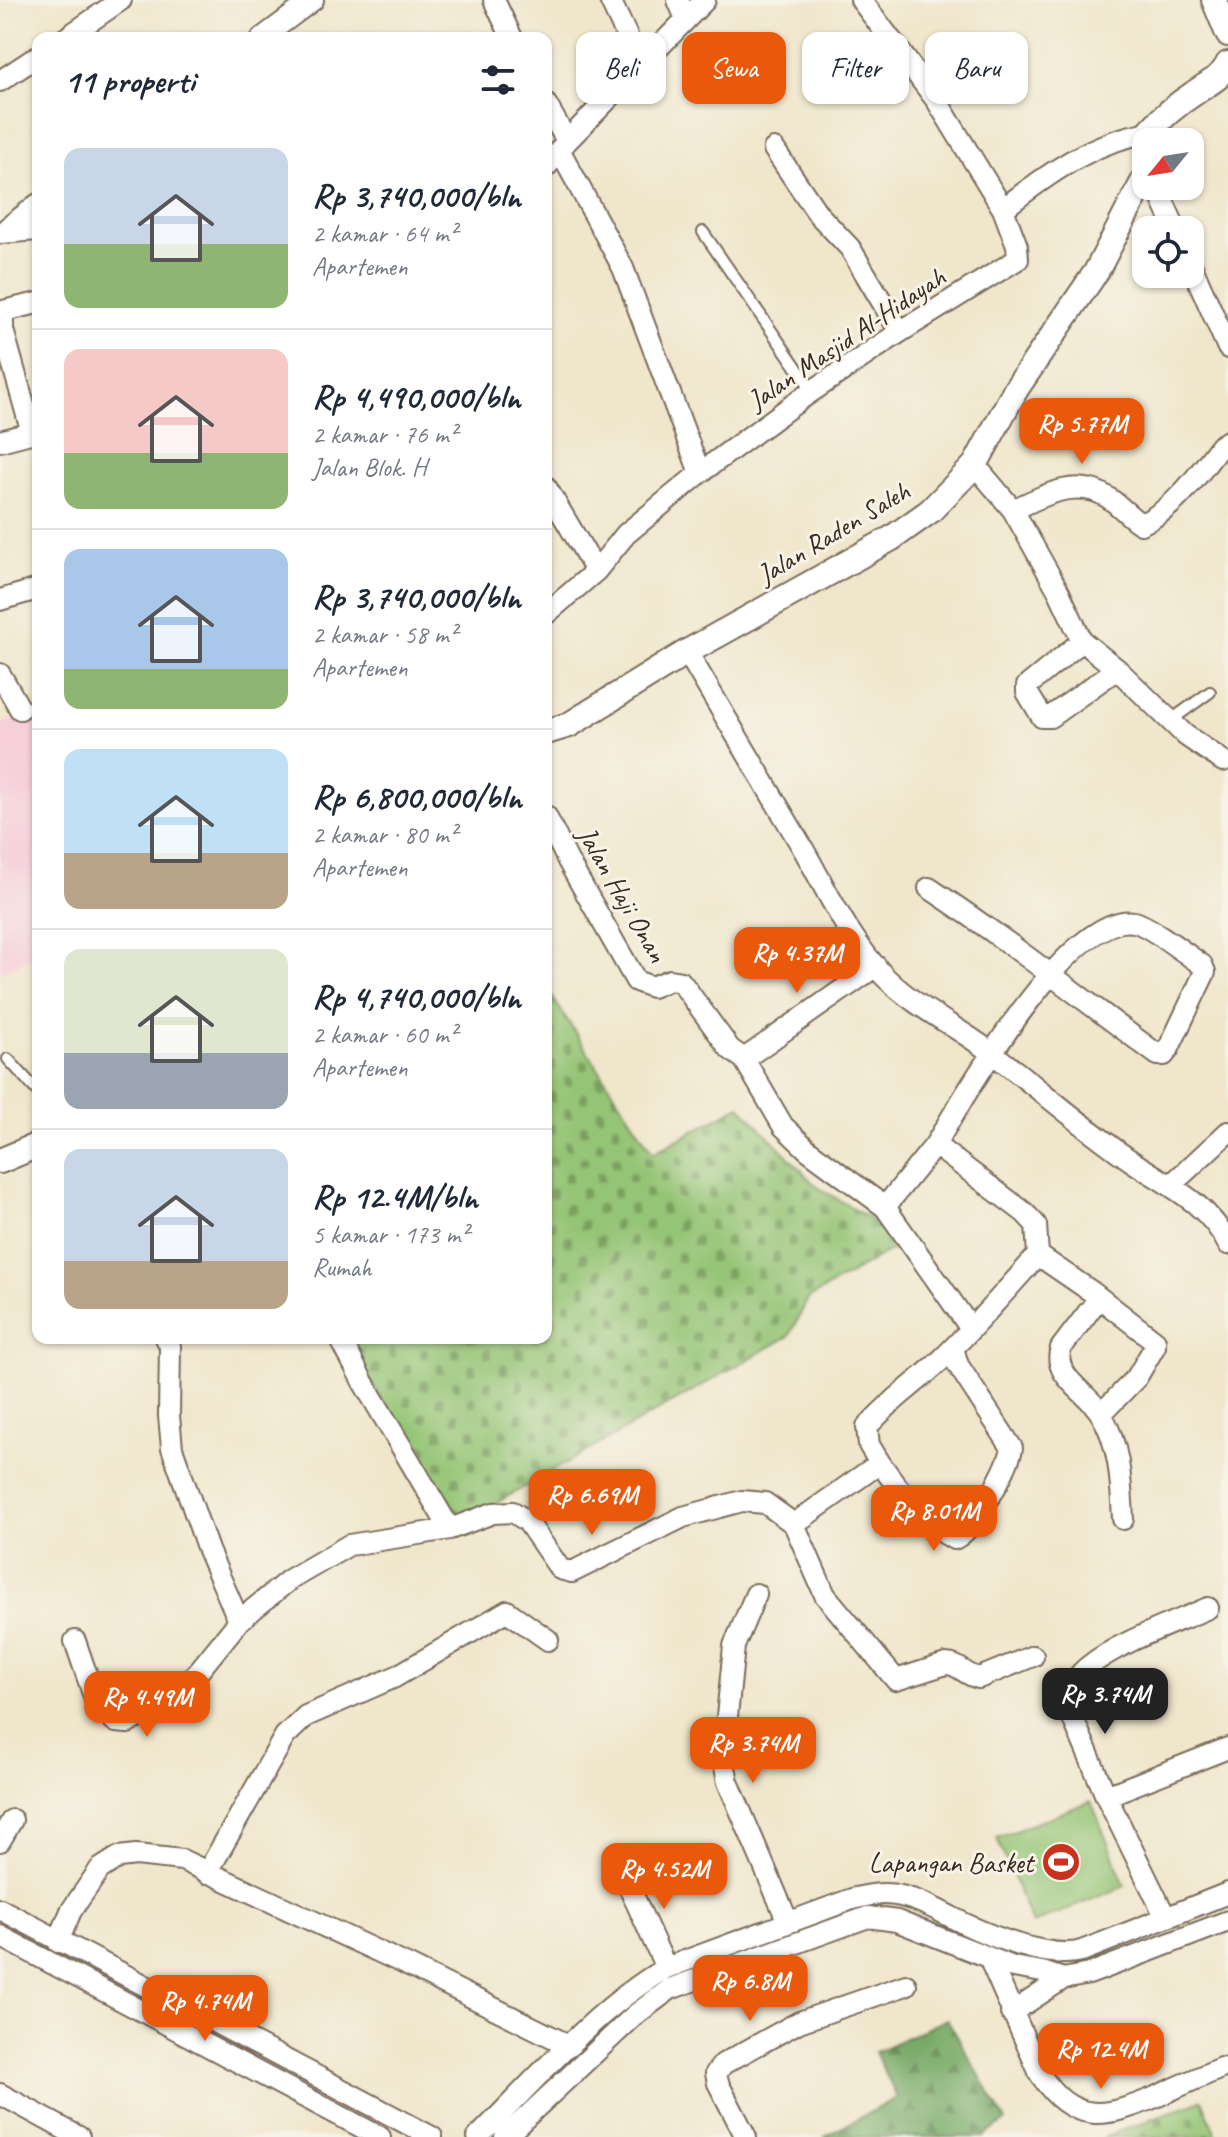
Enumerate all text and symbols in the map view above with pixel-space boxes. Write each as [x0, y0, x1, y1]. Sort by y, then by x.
chip: Beli [576, 32, 666, 104]
chip: Sewa [682, 32, 786, 104]
chip: Filter [802, 32, 909, 104]
chip: Baru [925, 32, 1028, 104]
icon: filters [476, 58, 520, 102]
text: 11 properti [64, 59, 195, 102]
north arrow [1132, 128, 1204, 200]
map controls [1132, 128, 1204, 288]
text: Rp 3,740,000/bln [312, 174, 521, 217]
icon: home [128, 180, 224, 276]
button: locate [1132, 216, 1204, 288]
text: 2 kamar · 64 m² [312, 217, 457, 250]
text: Apartemen [312, 250, 407, 283]
street label: Jalan Masjid Al-Hidayah [739, 259, 952, 419]
text: Rp 4,490,000/bln [312, 375, 520, 418]
icon: home [128, 381, 224, 477]
pin: Rp 5.77M [999, 398, 1165, 466]
text: Rp 5.77M [1037, 407, 1127, 440]
text: 2 kamar · 76 m² [312, 418, 457, 451]
text: Jalan Blok. H [312, 451, 426, 484]
street label: Jalan Raden Saleh [749, 473, 916, 593]
text: Rp 3,740,000/bln [312, 575, 521, 618]
icon: home [128, 581, 224, 677]
text: 2 kamar · 58 m² [312, 618, 457, 651]
text: Apartemen [312, 651, 407, 684]
text: Rp 6,800,000/bln [312, 775, 522, 818]
icon: home [128, 781, 224, 877]
text: 2 kamar · 80 m² [312, 818, 457, 851]
street label: Jalan Haji Onan [569, 818, 676, 969]
text: Apartemen [312, 851, 407, 884]
pin: Rp 4.37M [714, 927, 880, 995]
text: Rp 4.37M [752, 936, 842, 969]
text: Rp 4,740,000/bln [312, 975, 521, 1018]
icon: home [128, 981, 224, 1077]
text: 2 kamar · 60 m² [312, 1018, 457, 1051]
text: Apartemen [312, 1051, 407, 1084]
text: Rp 12.4M/bln [312, 1175, 478, 1218]
icon: home [128, 1181, 224, 1277]
text: 5 kamar · 173 m² [312, 1218, 468, 1251]
text: Rumah [312, 1251, 372, 1284]
pin: Rp 6.69M [509, 1469, 675, 1537]
text: Rp 6.69M [547, 1478, 637, 1511]
pin: Rp 8.01M [851, 1485, 1017, 1553]
text: Rp 8.01M [889, 1494, 979, 1527]
pin: Rp 3.74M [1022, 1668, 1188, 1736]
pin: Rp 4.49M [64, 1671, 230, 1739]
text: Rp 3.74M [1060, 1677, 1150, 1710]
text: Rp 4.49M [102, 1680, 192, 1713]
pin: Rp 3.74M [670, 1717, 836, 1785]
text: Rp 3.74M [708, 1726, 798, 1759]
sports icon: Lapangan Basket [1040, 1841, 1082, 1883]
pin: Rp 4.52M [581, 1843, 747, 1911]
place label: Lapangan Basket [869, 1845, 1036, 1880]
text: Rp 4.52M [619, 1852, 709, 1885]
pin: Rp 6.8M [676, 1955, 824, 2023]
text: Rp 6.8M [711, 1964, 789, 1997]
pin: Rp 4.74M [122, 1975, 288, 2043]
text: Rp 4.74M [160, 1984, 250, 2017]
pin: Rp 12.4M [1018, 2023, 1184, 2091]
text: Rp 12.4M [1056, 2032, 1146, 2065]

